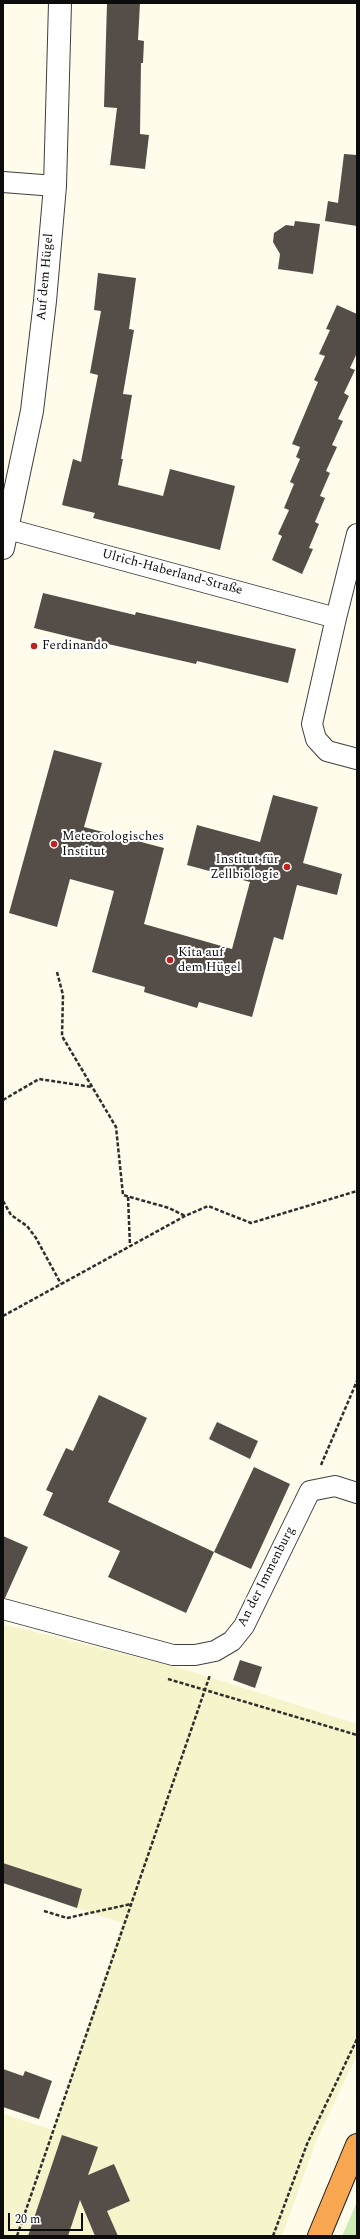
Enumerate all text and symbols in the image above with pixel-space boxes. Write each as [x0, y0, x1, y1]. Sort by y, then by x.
street label: Auf dem Hügel [34, 233, 58, 321]
street label: Ulrich-Haberland-Straße [100, 547, 244, 599]
place label: Ferdinando [42, 638, 108, 654]
marker: Ferdinando [29, 641, 39, 651]
place label: Meteorologisches Institut [62, 829, 164, 860]
marker: Meteorologisches Institut [49, 839, 59, 849]
place label: Institut für Zellbiologie [210, 852, 279, 883]
marker: Institut für Zellbiologie [282, 862, 292, 872]
place label: Kita auf dem Hügel [178, 945, 241, 976]
marker: Kita auf dem Hügel [165, 955, 175, 965]
street label: An der Immenburg [235, 1524, 299, 1630]
scale bar [10, 2205, 85, 2231]
text: 20 m [15, 2210, 40, 2229]

